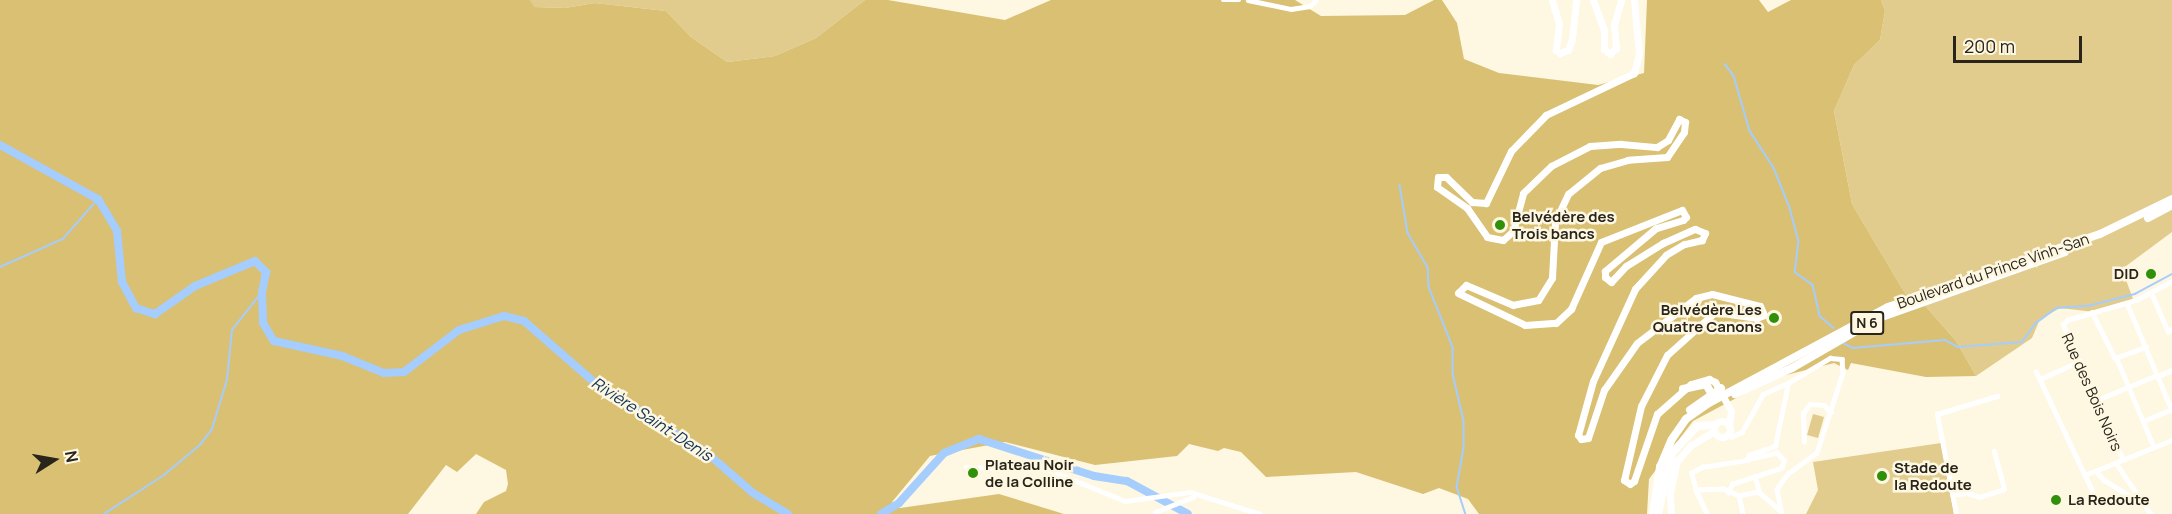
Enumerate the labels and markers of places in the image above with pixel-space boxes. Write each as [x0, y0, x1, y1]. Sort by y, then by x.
place label: Belvédère des Trois bancs [1512, 207, 1615, 242]
marker: Belvédère des Trois bancs [1493, 218, 1507, 232]
place label: DID [2114, 265, 2139, 283]
marker: DID [2144, 267, 2158, 281]
place label: Belvédère Les Quatre Canons [1653, 300, 1762, 335]
marker: Belvédère Les Quatre Canons [1767, 311, 1781, 325]
place label: Plateau Noir de la Colline [985, 455, 1074, 490]
place label: Stade de la Redoute [1894, 458, 1972, 493]
marker: Plateau Noir de la Colline [966, 466, 980, 480]
marker: Stade de la Redoute [1875, 469, 1889, 483]
place label: La Redoute [2068, 491, 2150, 509]
marker: La Redoute [2049, 493, 2063, 507]

